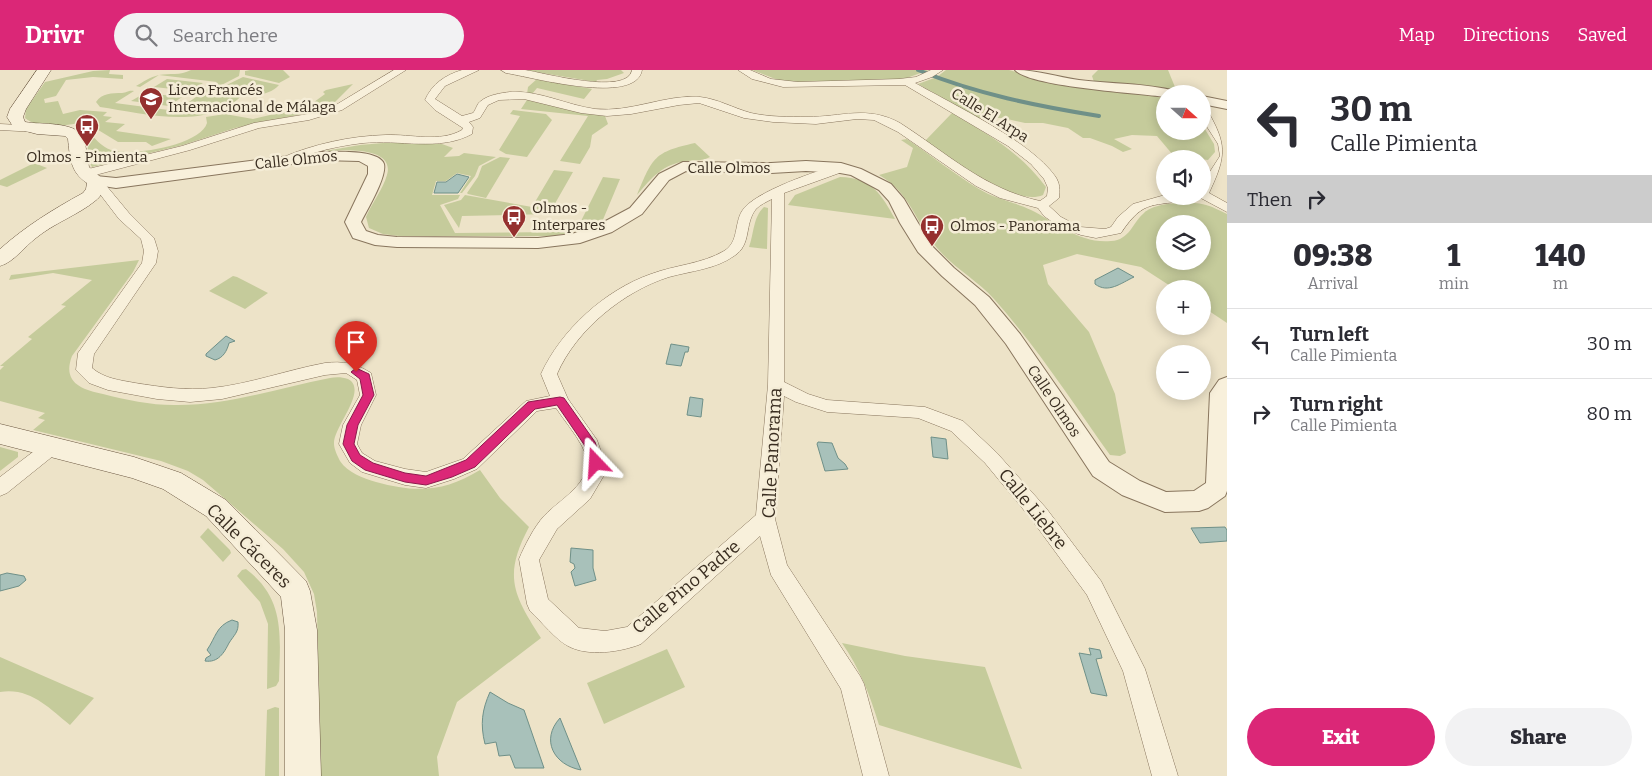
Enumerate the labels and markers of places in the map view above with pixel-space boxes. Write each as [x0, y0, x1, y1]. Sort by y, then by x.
place label: Liceo Francés Internacional de Málaga [168, 81, 336, 116]
school or university icon: Liceo Francés Internacional de Málaga [138, 86, 164, 120]
bus stop icon: Olmos - Pimienta [74, 113, 100, 147]
place label: Olmos - Pimienta [26, 148, 148, 166]
place label: Olmos - Interpares [532, 199, 605, 234]
bus stop icon: Olmos - Interpares [501, 204, 527, 238]
bus stop icon: Olmos - Panorama [919, 213, 945, 247]
place label: Olmos - Panorama [950, 217, 1080, 235]
pin [335, 321, 377, 372]

